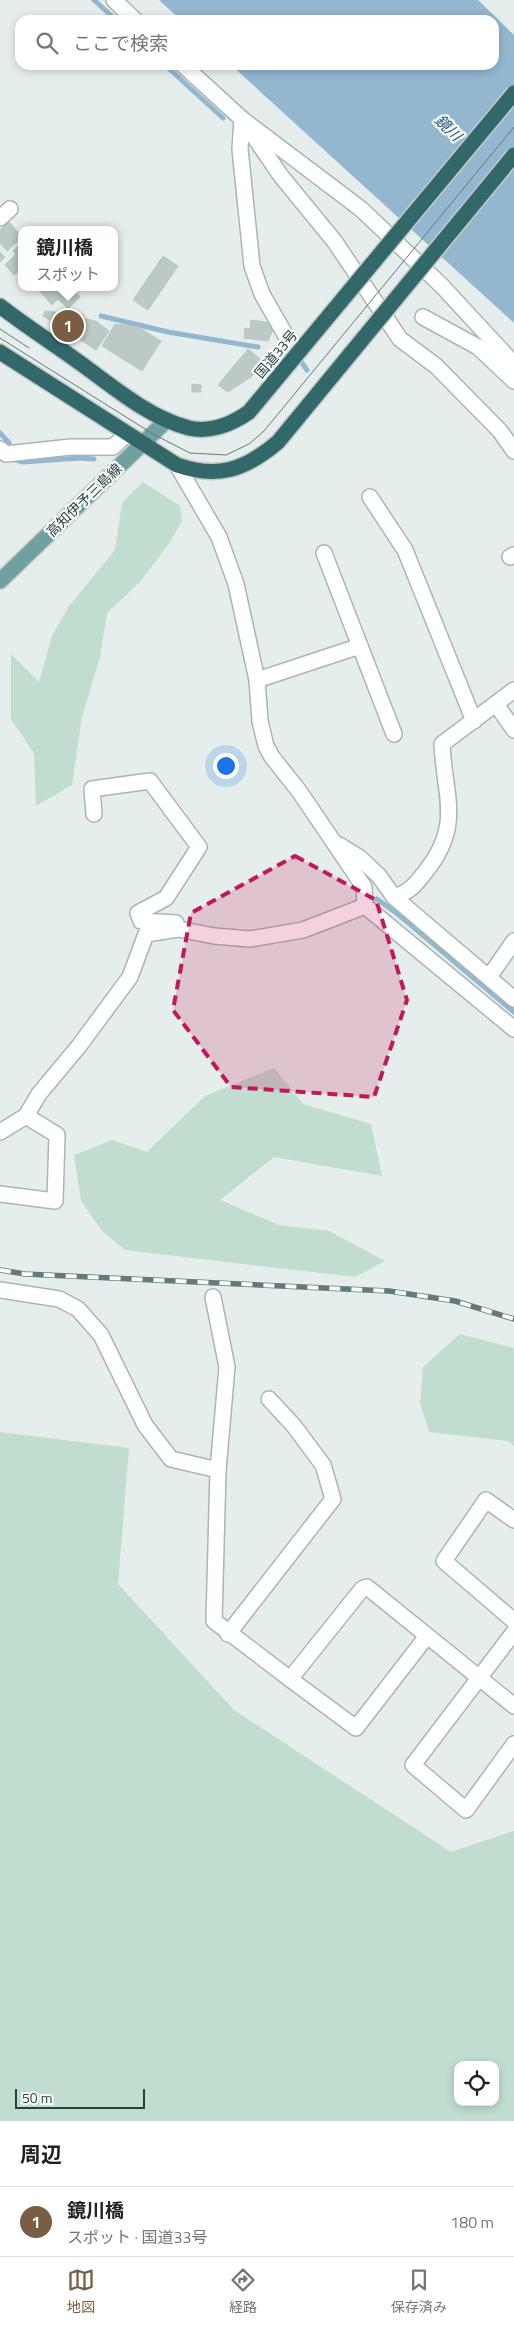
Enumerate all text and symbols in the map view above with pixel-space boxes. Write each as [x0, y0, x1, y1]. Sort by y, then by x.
search box [15, 15, 499, 70]
text: ここで検索 [73, 28, 168, 57]
icon: search [33, 29, 61, 57]
water label: 鏡川 [430, 109, 469, 148]
popup [18, 226, 118, 291]
text: 鏡川橋 [36, 232, 93, 261]
text: スポット [36, 262, 100, 286]
pin: 1 [52, 307, 84, 345]
street label: 国道33号 [249, 325, 302, 383]
street label: 高知伊予三島線 [41, 458, 126, 541]
your location [213, 753, 239, 779]
map controls [454, 2061, 499, 2106]
button: locate [454, 2061, 499, 2106]
scale bar [15, 2086, 145, 2109]
text: 50 m [22, 2087, 52, 2108]
text: 周辺 [20, 2138, 62, 2170]
text: 鏡川橋 [67, 2195, 124, 2224]
text: 1 [32, 2210, 40, 2234]
text: 180 m [450, 2210, 494, 2234]
text: スポット · 国道33号 [67, 2225, 207, 2249]
tab: 地図 [67, 2266, 95, 2317]
tab: 経路 [229, 2266, 257, 2317]
tab: 保存済み [391, 2266, 447, 2317]

